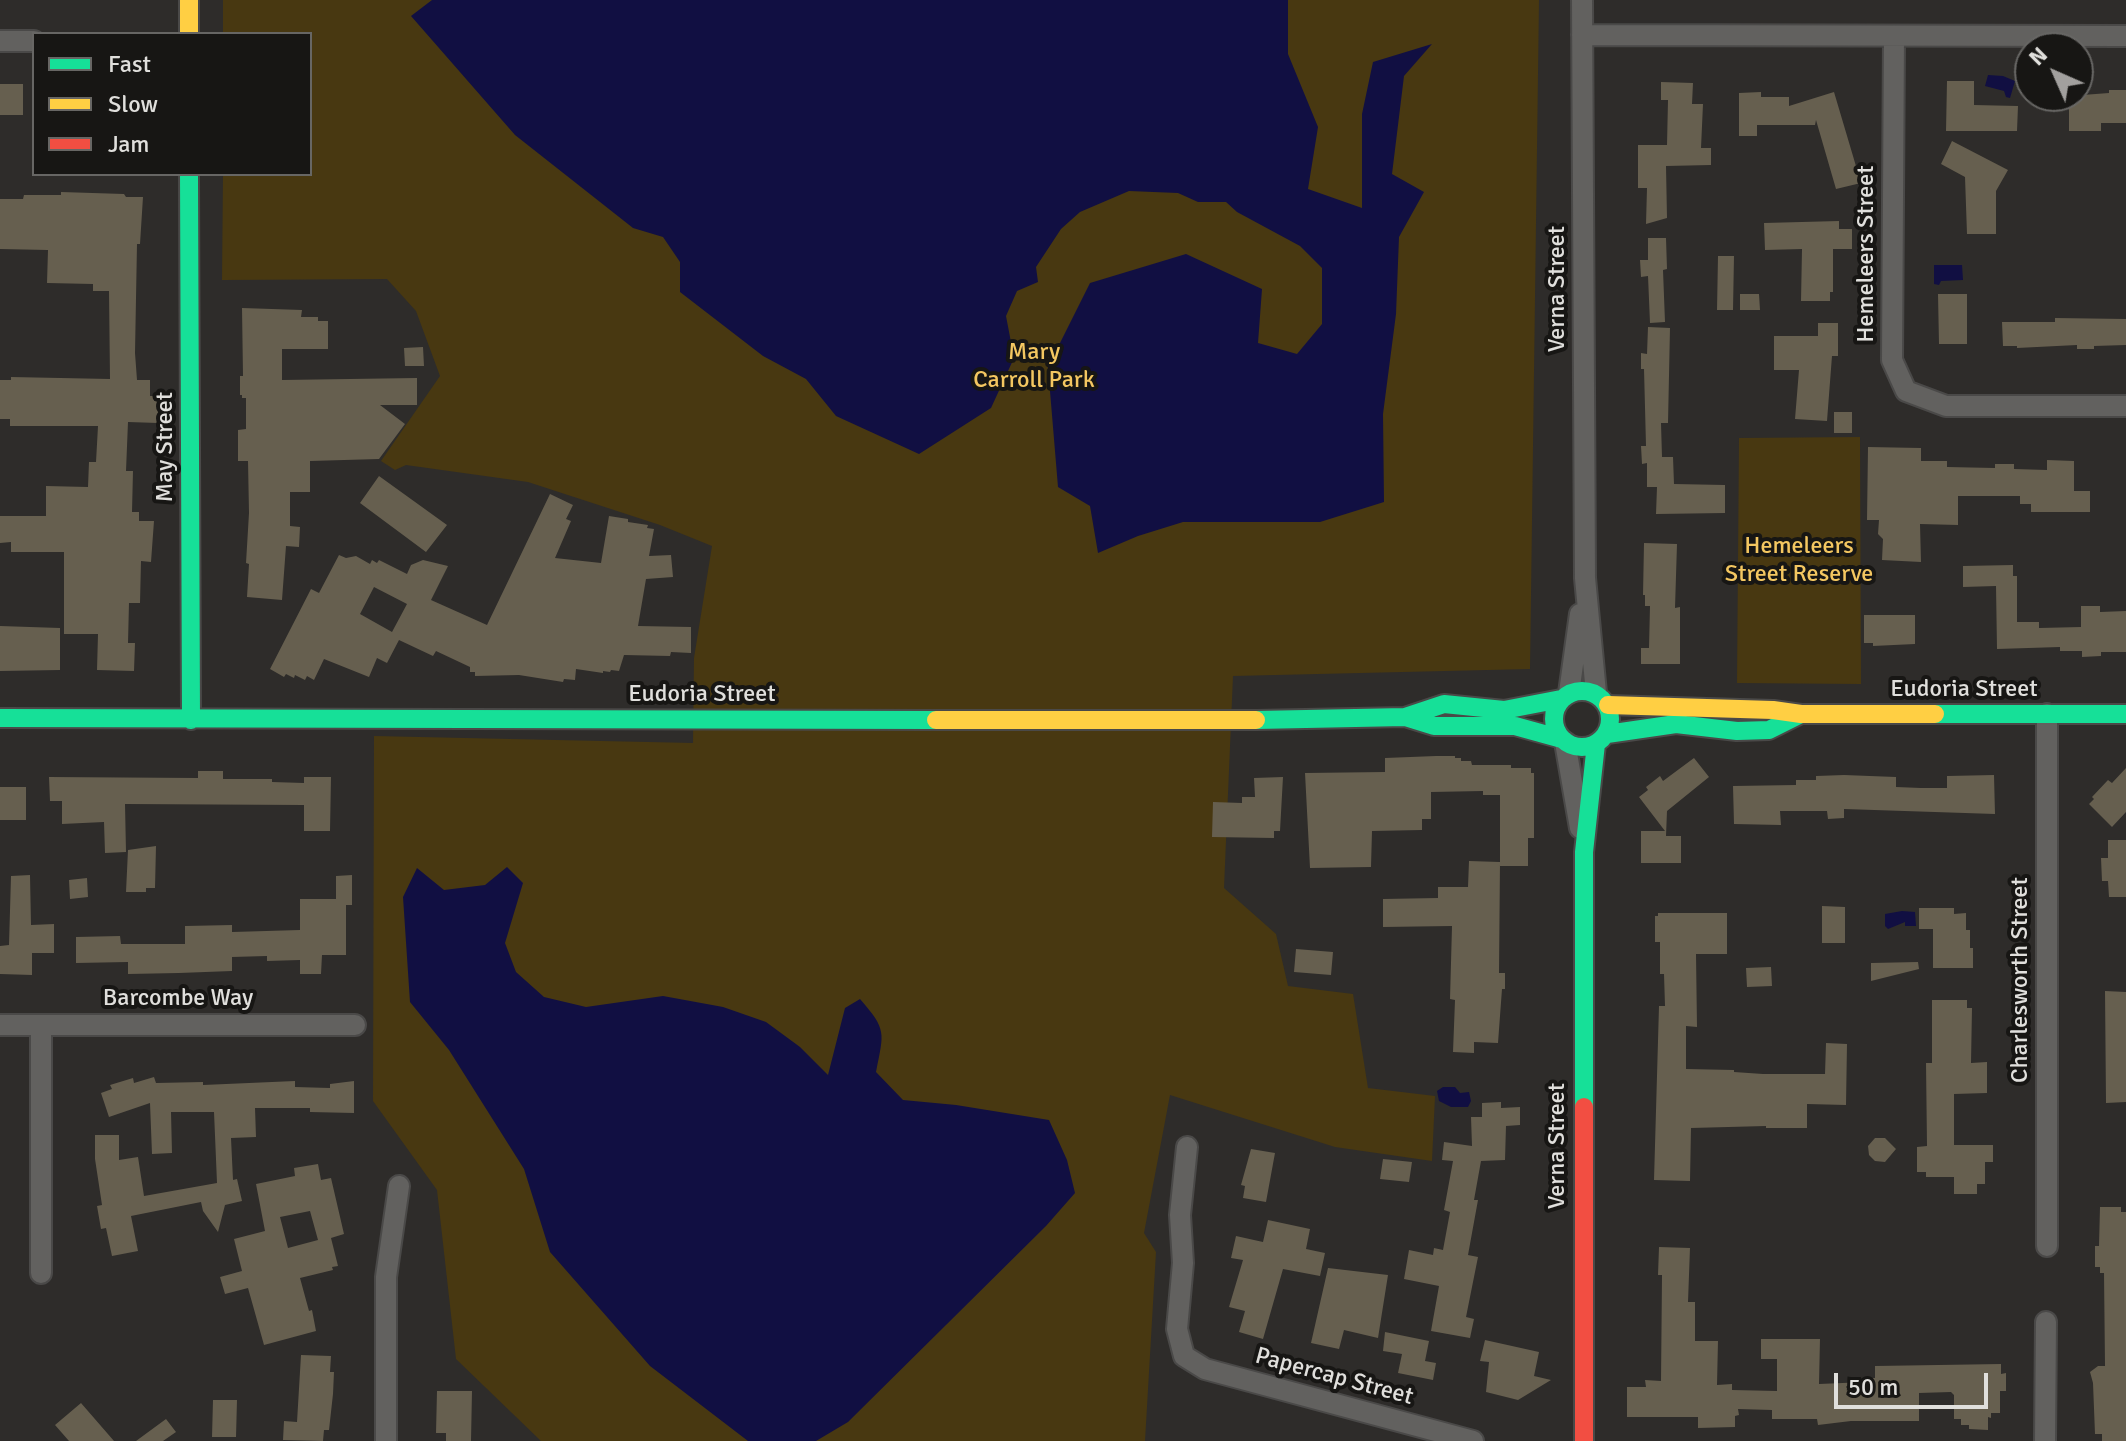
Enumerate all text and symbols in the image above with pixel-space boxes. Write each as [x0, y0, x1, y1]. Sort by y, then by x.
legend [32, 32, 312, 176]
north arrow [2014, 32, 2094, 112]
text: N [2023, 41, 2053, 71]
text: Fast [108, 49, 151, 79]
text: Slow [108, 89, 158, 119]
text: Jam [108, 129, 149, 159]
street label: Hemeleers Street [1853, 165, 1881, 343]
street label: Verna Street [1544, 226, 1572, 352]
park label: Mary Carroll Park [973, 339, 1095, 395]
street label: May Street [152, 392, 180, 502]
park label: Hemeleers Street Reserve [1725, 533, 1873, 589]
street label: Eudoria Street [1890, 676, 2038, 704]
street label: Eudoria Street [628, 681, 776, 709]
street label: Charlesworth Street [2007, 877, 2035, 1083]
street label: Barcombe Way [103, 985, 253, 1013]
street label: Verna Street [1544, 1083, 1572, 1209]
street label: Papercap Street [1252, 1342, 1416, 1412]
scale bar [1838, 1357, 1992, 1407]
text: 50 m [1848, 1372, 1898, 1402]

